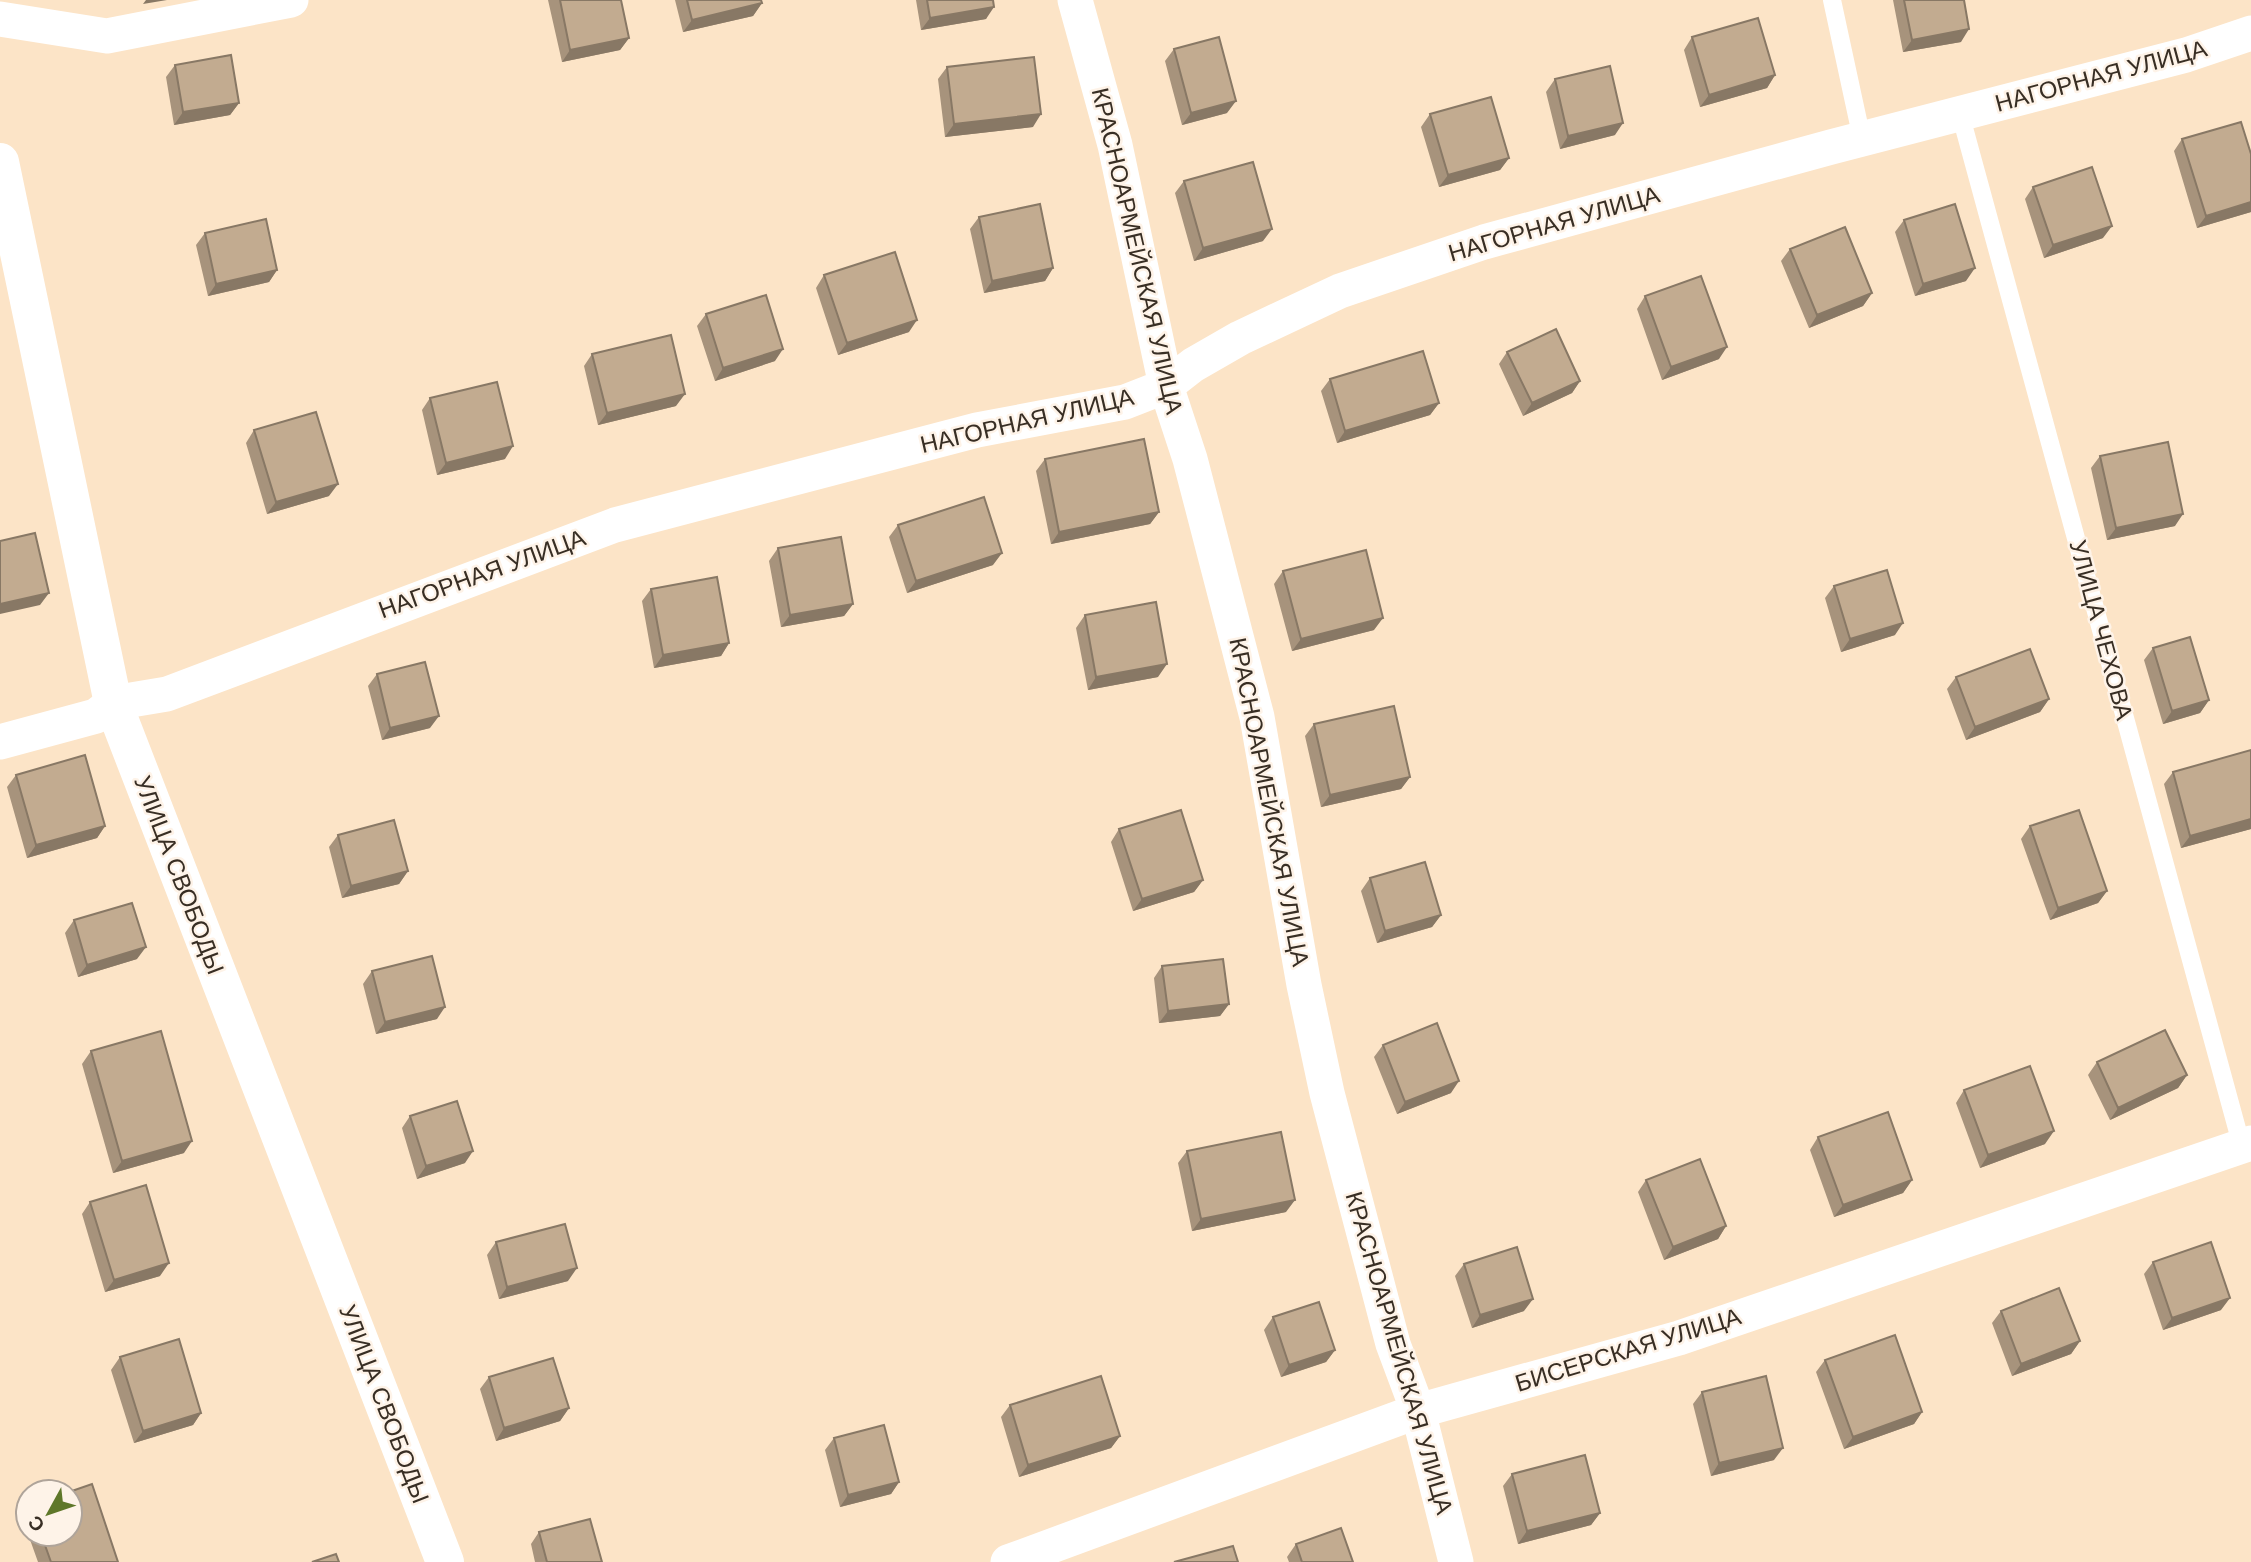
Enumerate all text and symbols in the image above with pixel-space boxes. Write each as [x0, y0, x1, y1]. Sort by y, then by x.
street label: НАГОРНАЯ УЛИЦА [1992, 34, 2210, 117]
street label: КРАСНОАРМЕЙСКАЯ УЛИЦА [1087, 85, 1188, 417]
street label: НАГОРНАЯ УЛИЦА [1445, 180, 1662, 267]
street label: НАГОРНАЯ УЛИЦА [918, 383, 1136, 458]
street label: НАГОРНАЯ УЛИЦА [375, 524, 589, 624]
street label: УЛИЦА ЧЕХОВА [2065, 537, 2138, 723]
street label: КРАСНОАРМЕЙСКАЯ УЛИЦА [1224, 635, 1315, 969]
street label: УЛИЦА СВОБОДЫ [129, 772, 230, 978]
street label: КРАСНОАРМЕЙСКАЯ УЛИЦА [1340, 1189, 1459, 1517]
street label: УЛИЦА СВОБОДЫ [334, 1301, 435, 1507]
street label: БИСЕРСКАЯ УЛИЦА [1512, 1302, 1744, 1397]
north arrow [14, 1478, 84, 1548]
text: С [24, 1511, 49, 1536]

